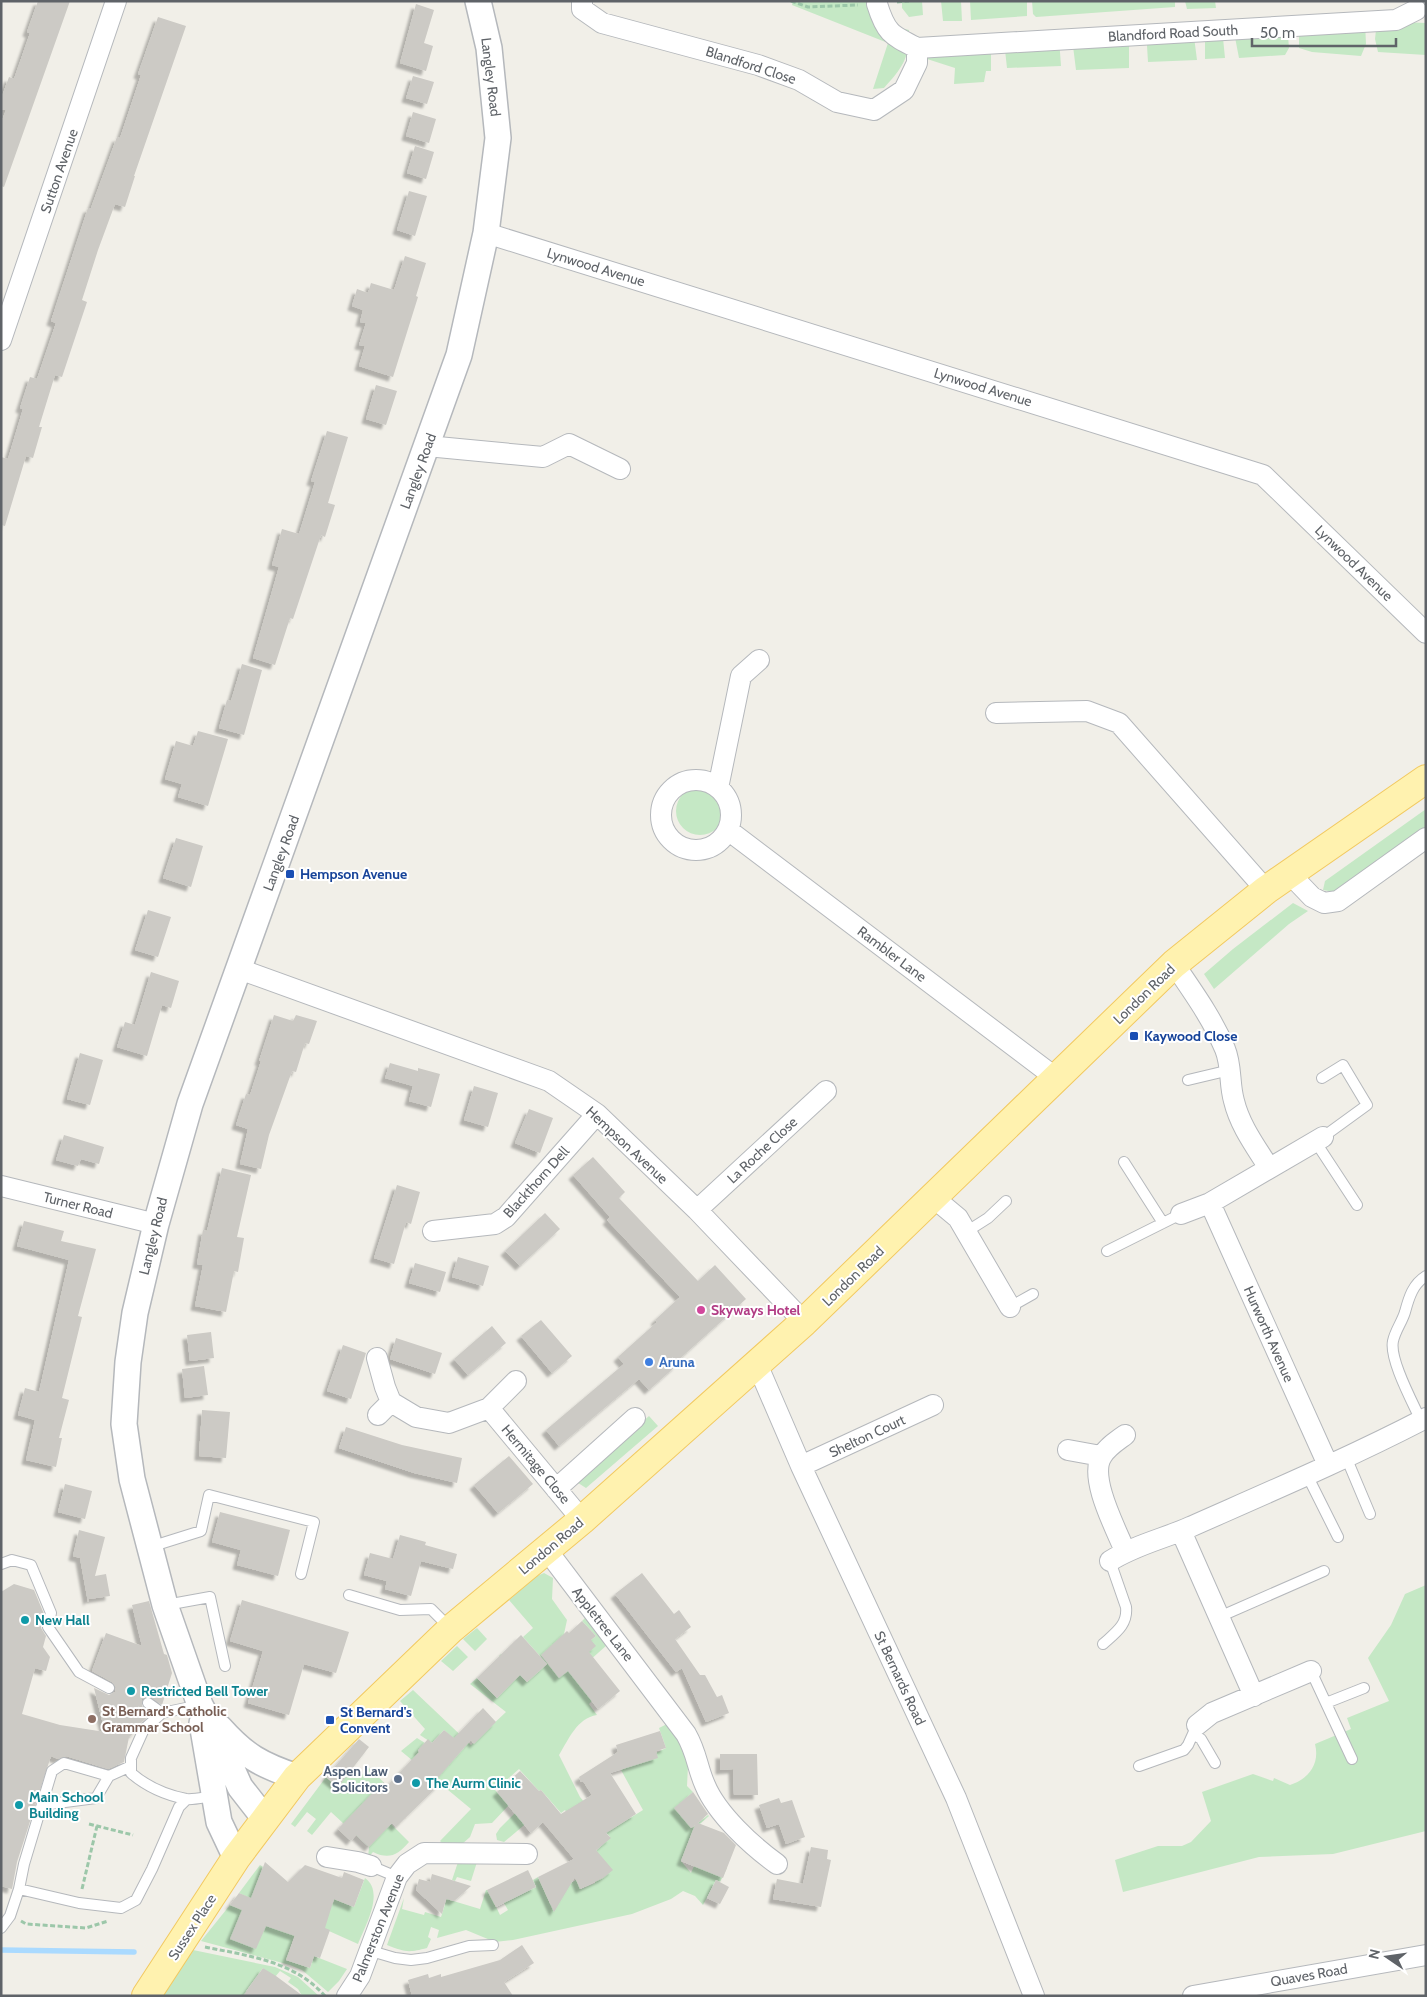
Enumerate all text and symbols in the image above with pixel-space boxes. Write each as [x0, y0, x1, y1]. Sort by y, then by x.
scale bar [1252, 15, 1396, 47]
street label: Blandford Road South [1107, 21, 1239, 45]
text: 50 m [1260, 24, 1295, 42]
street label: Langley Road [477, 36, 505, 118]
street label: Blandford Close [704, 42, 798, 88]
street label: Sutton Avenue [36, 127, 82, 215]
street label: Lynwood Avenue [545, 244, 647, 290]
street label: Lynwood Avenue [932, 364, 1034, 410]
street label: Langley Road [396, 431, 440, 511]
street label: Lynwood Avenue [1311, 521, 1397, 605]
street label: Langley Road [259, 813, 303, 893]
place label: Hempson Avenue [300, 865, 407, 883]
marker: Hempson Avenue [284, 868, 296, 880]
street label: Rambler Lane [854, 922, 930, 986]
street label: London Road [1109, 960, 1179, 1028]
place label: Kaywood Close [1144, 1027, 1237, 1045]
marker: Kaywood Close [1128, 1030, 1140, 1042]
street label: Hempson Avenue [582, 1102, 672, 1188]
street label: La Roche Close [723, 1113, 801, 1187]
street label: Blackthorn Dell [499, 1142, 573, 1222]
street label: Turner Road [41, 1188, 115, 1222]
street label: Langley Road [135, 1195, 171, 1277]
street label: London Road [818, 1242, 888, 1310]
street label: Hurworth Avenue [1240, 1283, 1298, 1385]
place label: Skyways Hotel [711, 1301, 801, 1319]
marker: Skyways Hotel [695, 1304, 707, 1316]
place label: Aruna [659, 1353, 695, 1371]
marker: Aruna [643, 1356, 655, 1368]
street label: Shelton Court [826, 1410, 908, 1461]
street label: Hermitage Close [498, 1421, 574, 1507]
street label: London Road [515, 1514, 587, 1578]
street label: Appletree Lane [568, 1583, 638, 1665]
place label: New Hall [35, 1611, 90, 1629]
marker: New Hall [19, 1614, 31, 1626]
street label: St Bernards Road [870, 1628, 930, 1728]
place label: Restricted Bell Tower [141, 1682, 268, 1700]
marker: Restricted Bell Tower [125, 1685, 137, 1697]
place label: St Bernard's Catholic Grammar School [102, 1702, 227, 1736]
place label: St Bernard's Convent [340, 1703, 412, 1737]
marker: St Bernard's Catholic Grammar School [86, 1713, 98, 1725]
marker: St Bernard's Convent [324, 1714, 336, 1726]
place label: Aspen Law Solicitors [323, 1762, 389, 1796]
marker: Aspen Law Solicitors [392, 1773, 404, 1785]
place label: The Aurm Clinic [426, 1774, 522, 1792]
marker: The Aurm Clinic [410, 1777, 422, 1789]
place label: Main School Building [29, 1788, 104, 1822]
marker: Main School Building [13, 1799, 25, 1811]
street label: Palmerston Avenue [348, 1871, 408, 1985]
street label: Sussex Place [164, 1891, 220, 1963]
north arrow [1362, 1932, 1412, 1982]
text: N [1364, 1947, 1384, 1961]
street label: Quaves Road [1269, 1959, 1349, 1991]

